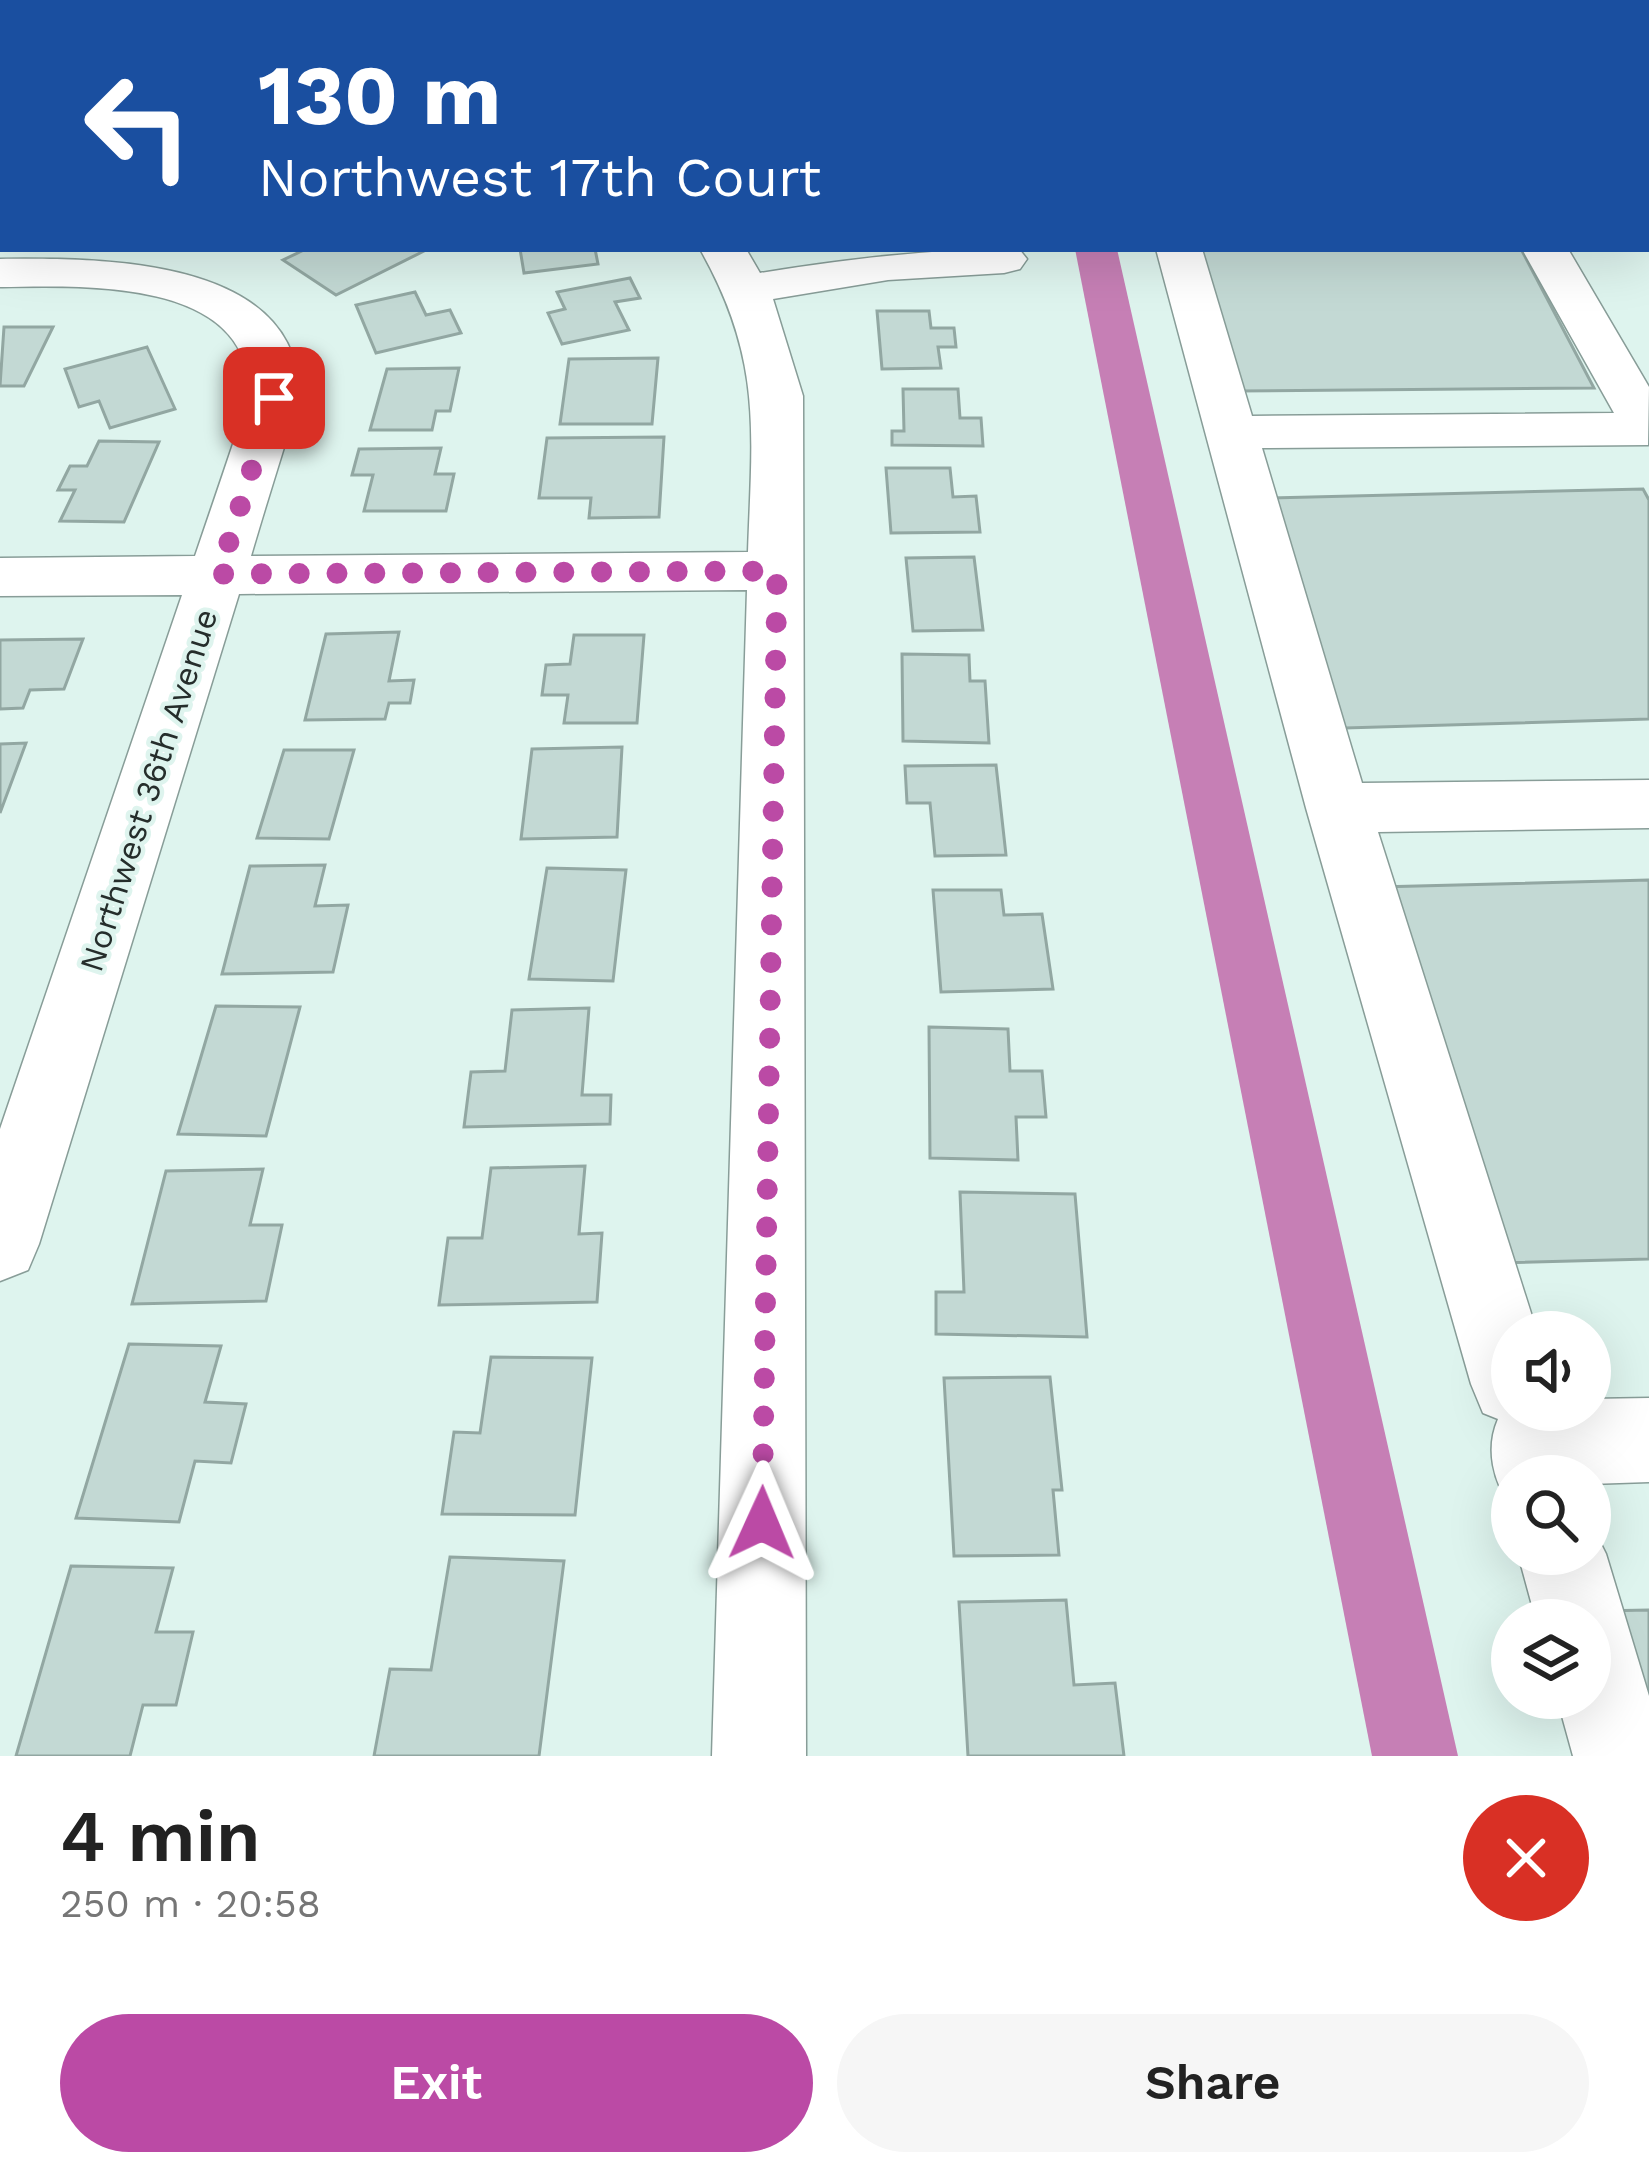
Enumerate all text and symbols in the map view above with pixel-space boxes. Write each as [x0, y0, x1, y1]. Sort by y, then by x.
text: 130 m [258, 46, 501, 144]
icon: left [60, 48, 216, 204]
text: Northwest 17th Court [258, 146, 821, 209]
pin [223, 347, 325, 449]
icon: arrive [241, 365, 307, 431]
street label: Northwest 36th Avenue [71, 604, 226, 976]
map controls [1491, 1311, 1611, 1719]
button: sound [1491, 1311, 1611, 1431]
button: search [1491, 1455, 1611, 1575]
position arrow [699, 1460, 825, 1586]
button: layers [1491, 1599, 1611, 1719]
text: 4 min [60, 1794, 261, 1878]
button: close [1463, 1795, 1589, 1921]
text: 250 m · 20:58 [60, 1881, 321, 1926]
button: Exit [60, 2014, 813, 2152]
button: Share [837, 2014, 1589, 2152]

